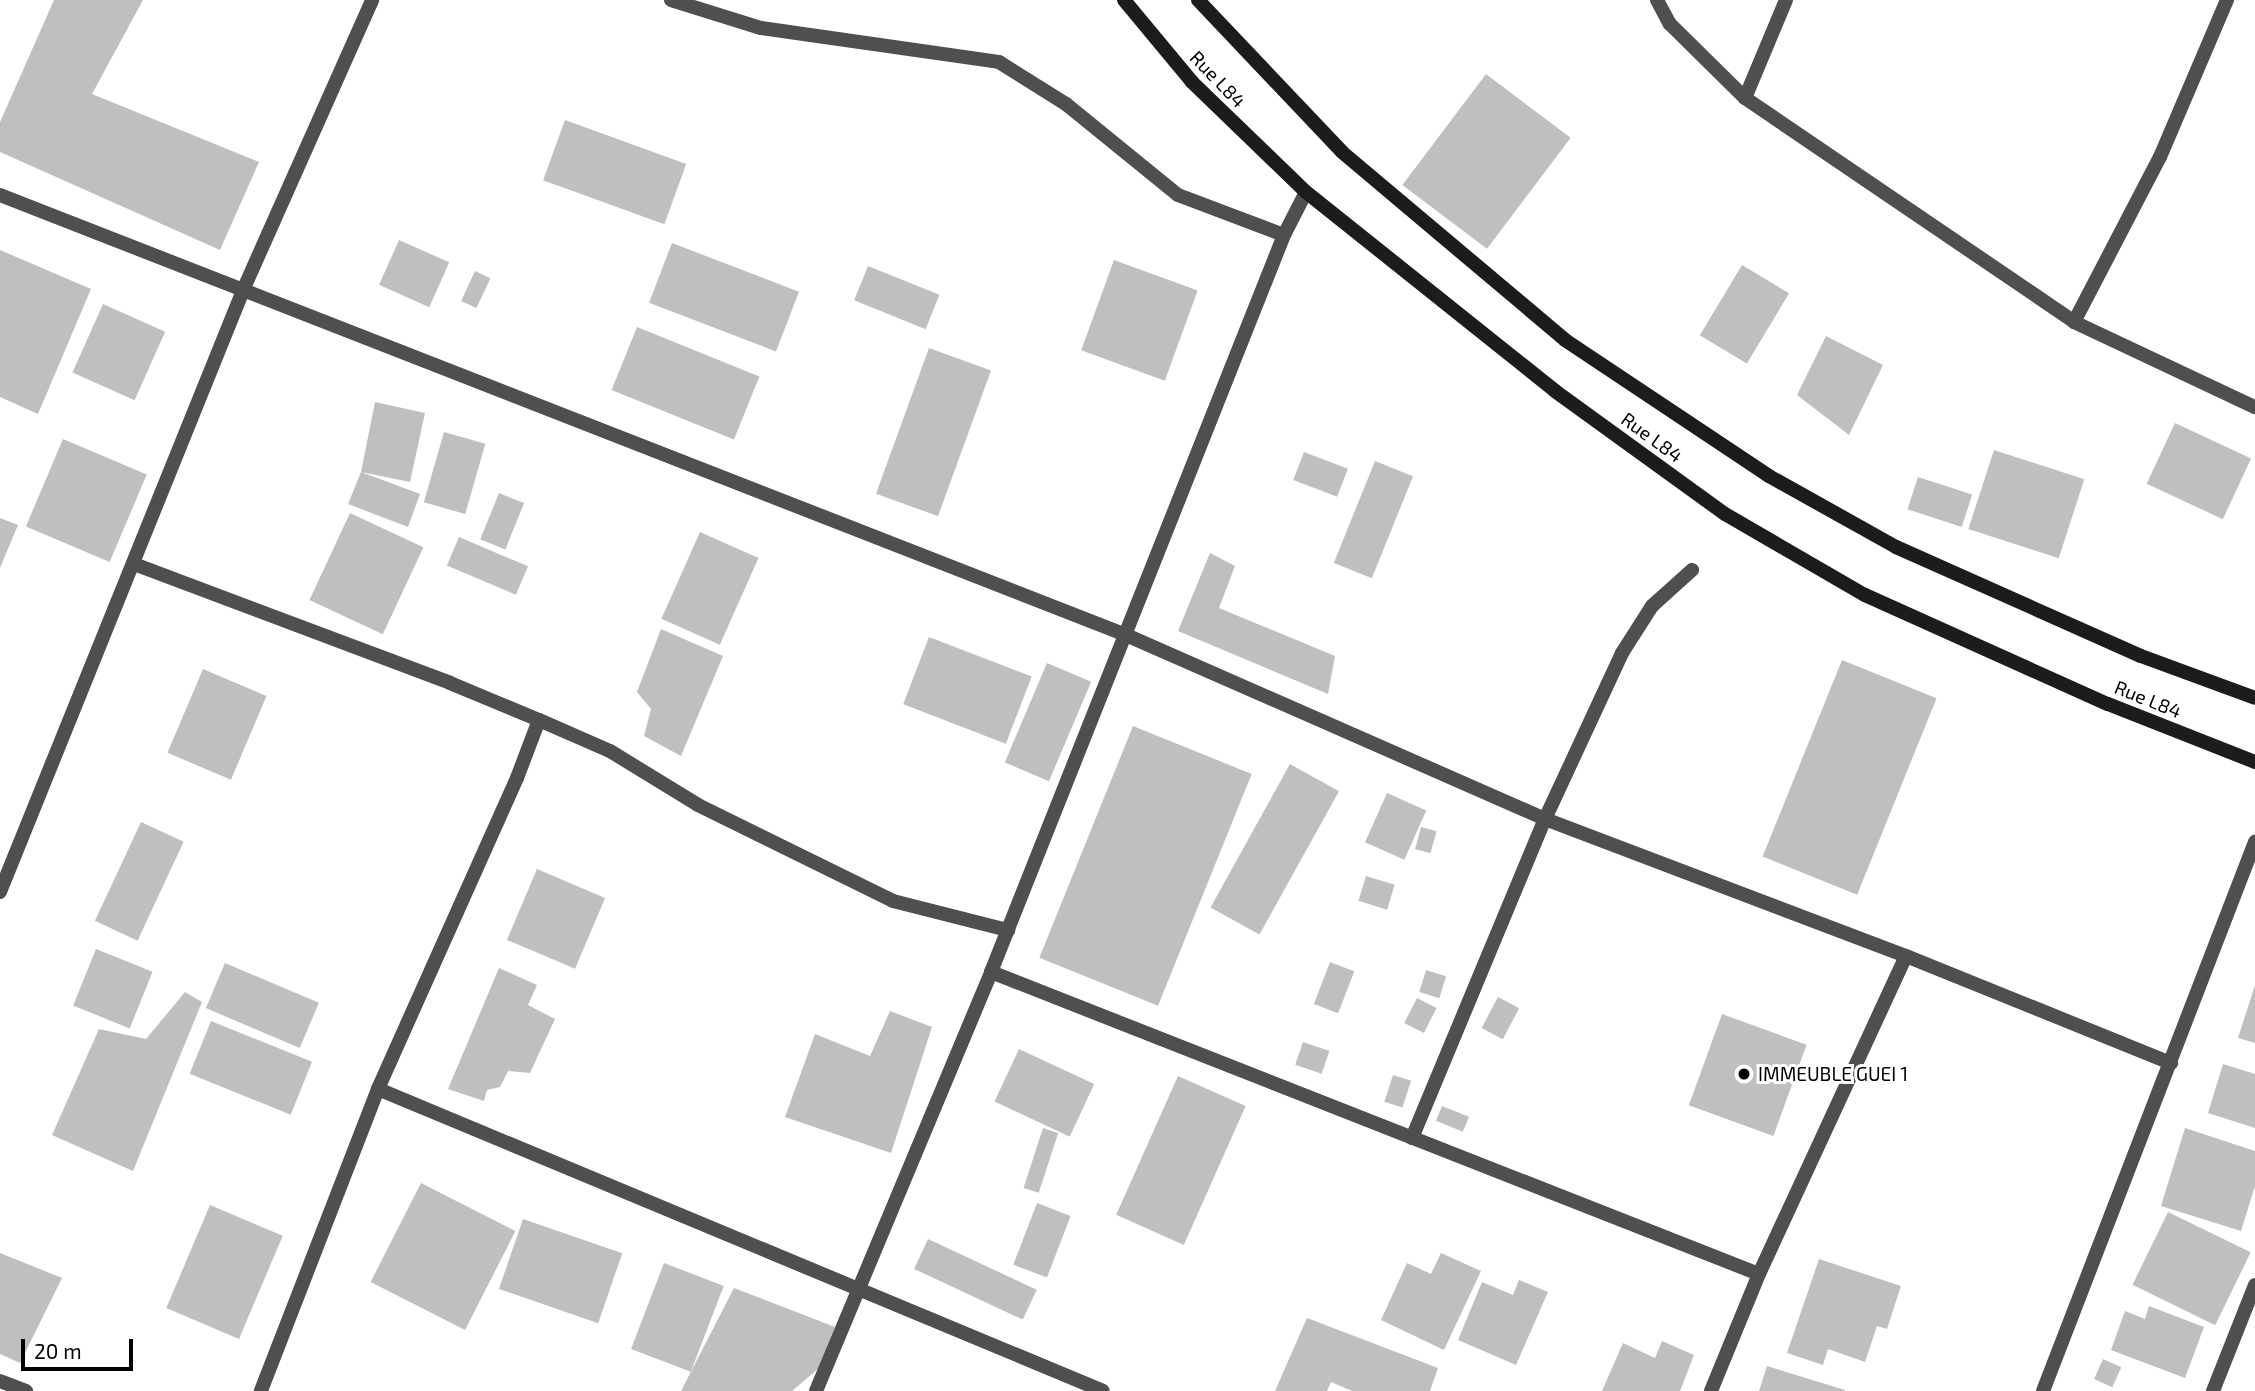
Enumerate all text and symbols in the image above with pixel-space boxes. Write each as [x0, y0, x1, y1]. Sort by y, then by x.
street label: Rue L84 [1185, 46, 1251, 112]
street label: Rue L84 [1617, 407, 1687, 467]
street label: Rue L84 [2111, 675, 2185, 723]
place label: IMMEUBLE GUEI 1 [1758, 1063, 1908, 1085]
marker: IMMEUBLE GUEI 1 [1736, 1066, 1752, 1082]
scale bar [24, 1324, 136, 1368]
text: 20 m [34, 1338, 82, 1363]

